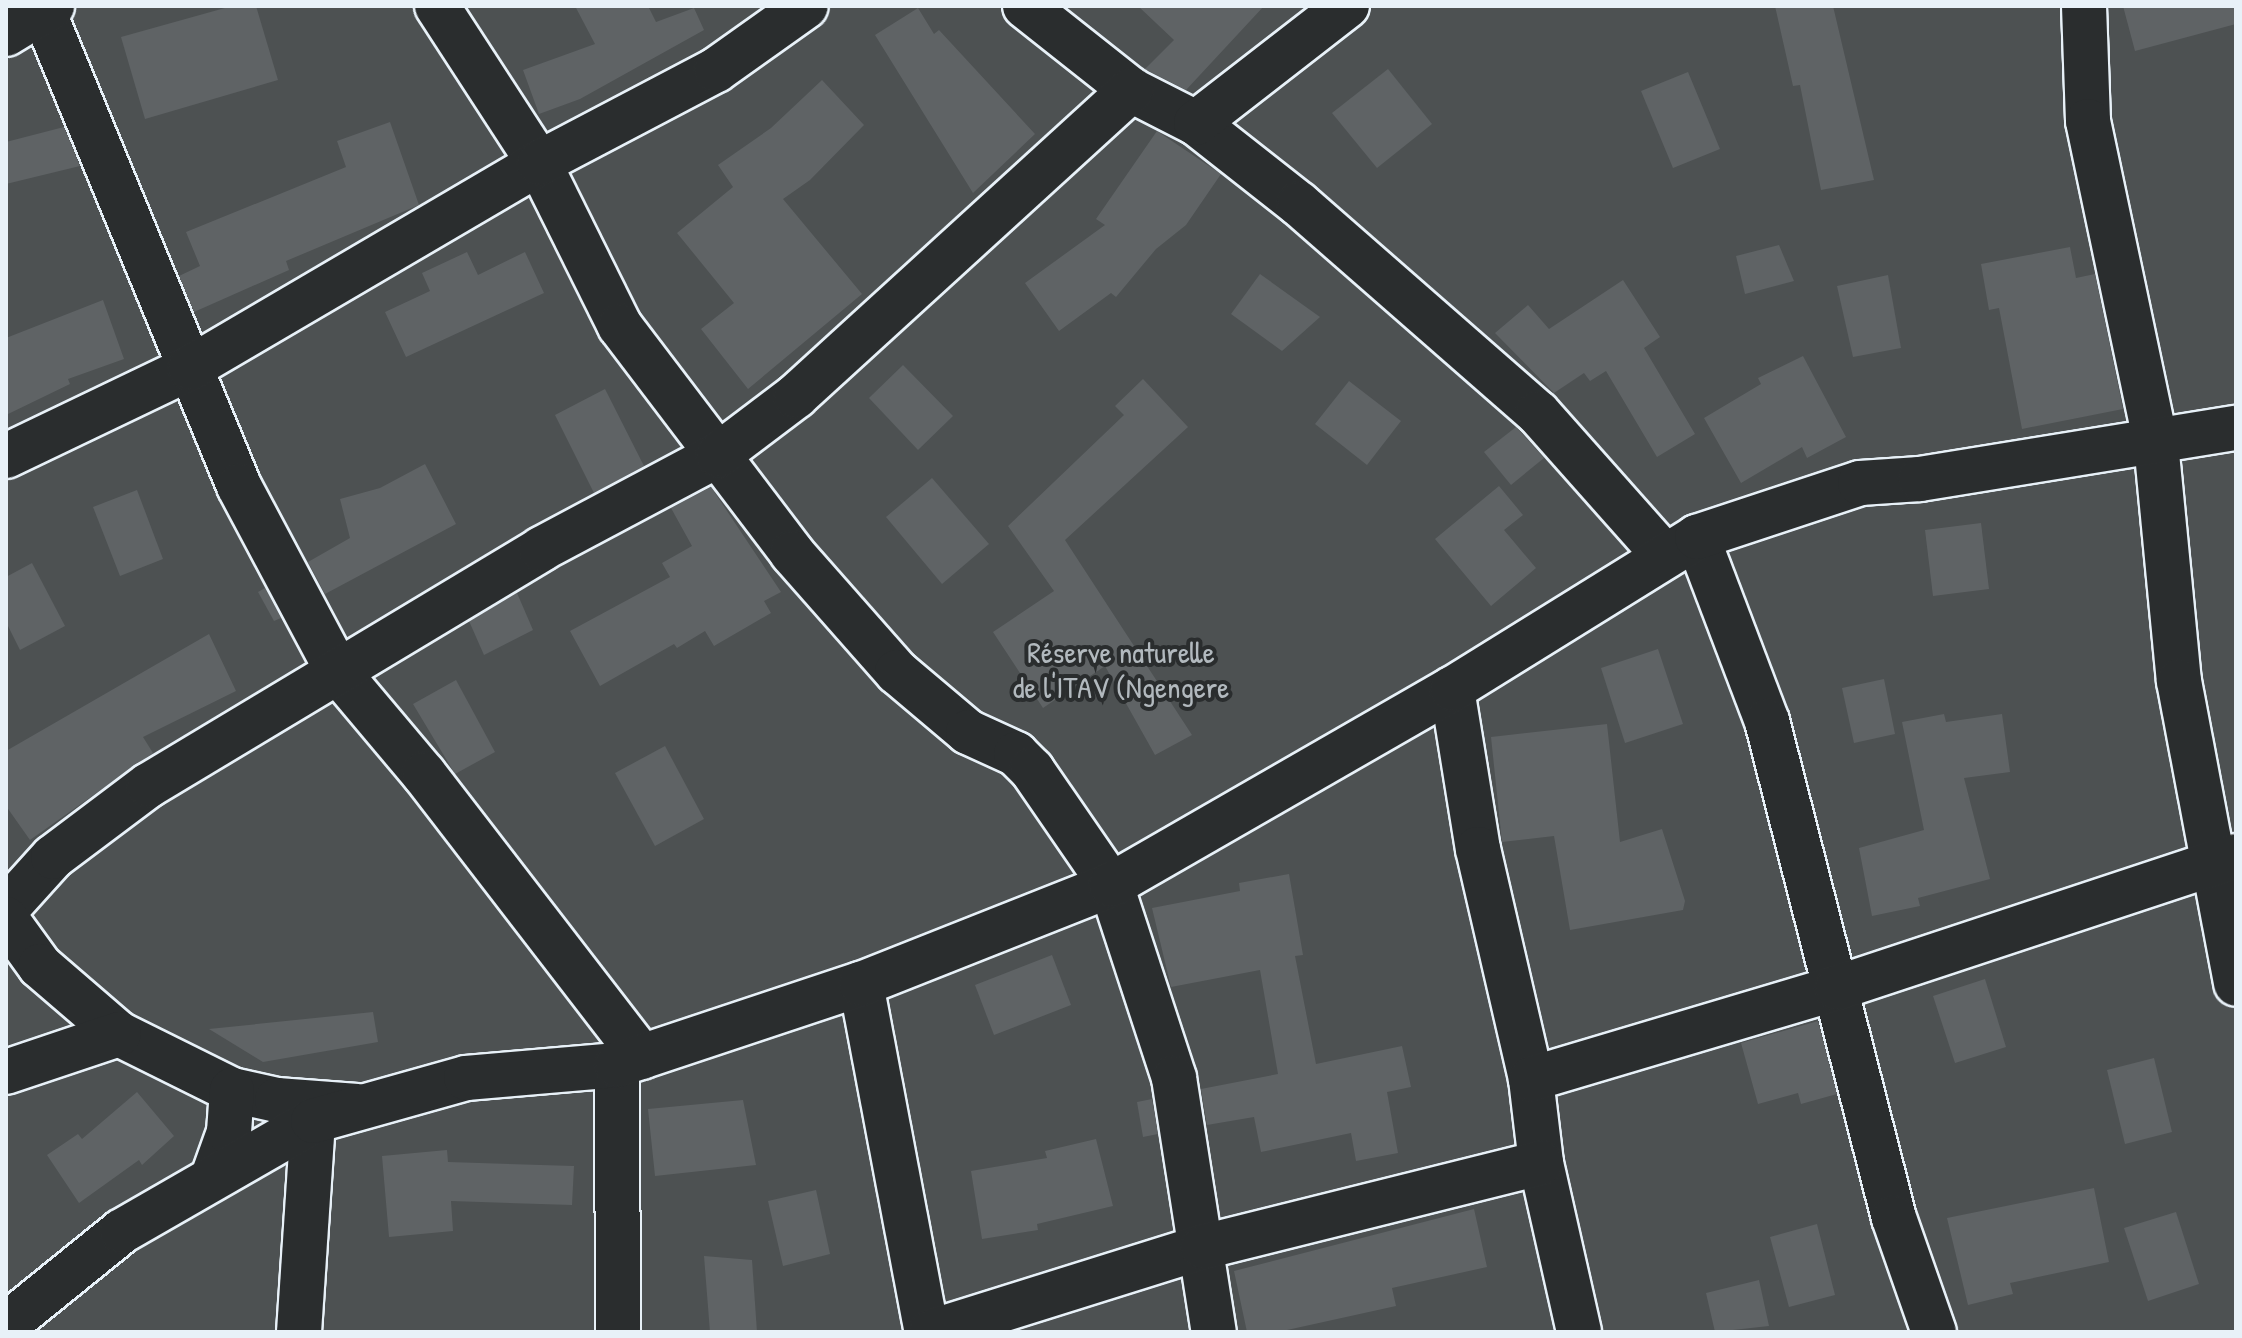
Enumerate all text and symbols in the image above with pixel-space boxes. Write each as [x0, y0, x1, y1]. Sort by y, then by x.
park label: Réserve naturelle de l'ITAV (Ngengere [1013, 634, 1229, 704]

